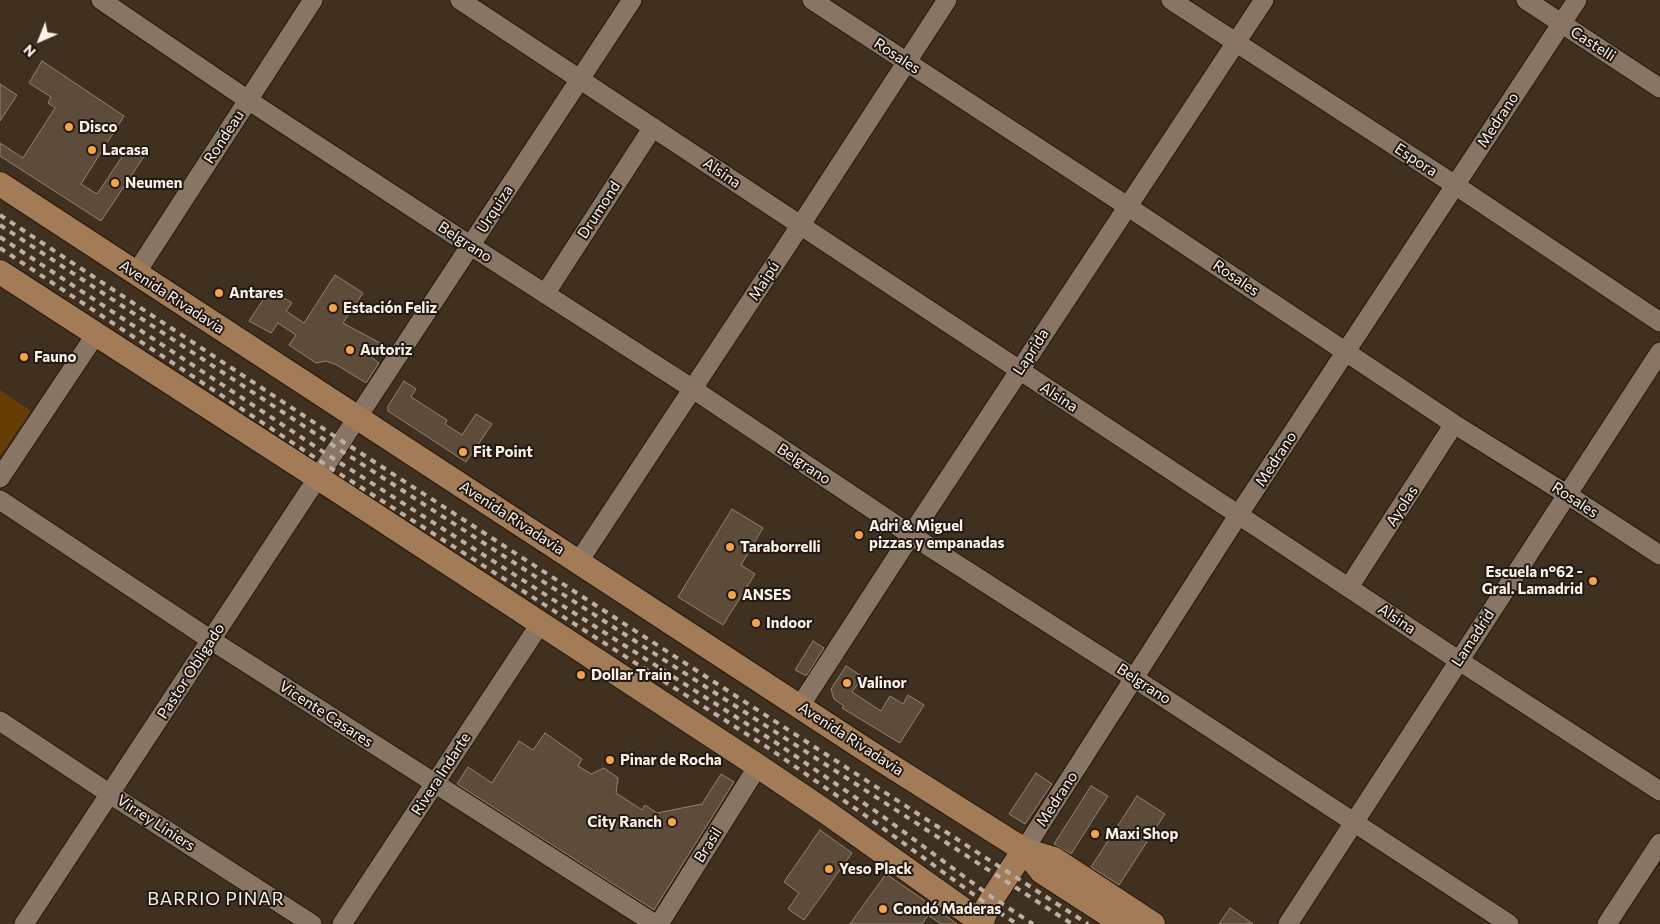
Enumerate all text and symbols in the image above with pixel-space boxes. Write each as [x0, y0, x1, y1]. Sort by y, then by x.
north arrow [15, 15, 65, 65]
street label: Castelli [1567, 23, 1619, 65]
street label: Rosales [870, 34, 924, 78]
text: N [20, 41, 39, 61]
street label: Medrano [1474, 89, 1522, 151]
street label: Rondeau [200, 107, 248, 167]
place label: Disco [79, 118, 117, 136]
marker: Disco [63, 121, 75, 133]
street label: Espora [1391, 140, 1441, 180]
place label: Lacasa [102, 141, 149, 159]
marker: Lacasa [86, 144, 98, 156]
street label: Alsina [700, 154, 744, 192]
place label: Neumen [125, 174, 182, 192]
marker: Neumen [109, 177, 121, 189]
street label: Drumond [574, 178, 624, 242]
street label: Urquiza [473, 182, 517, 236]
street label: Belgrano [435, 218, 495, 266]
street label: Avenida Rivadavia [116, 256, 228, 338]
street label: Rosales [1210, 256, 1262, 300]
street label: Maipú [745, 258, 783, 304]
place label: Antares [229, 284, 284, 302]
marker: Antares [213, 287, 225, 299]
place label: Estación Feliz [343, 299, 437, 317]
marker: Estación Feliz [327, 302, 339, 314]
street label: Laprida [1009, 325, 1053, 379]
place label: Autoriz [360, 341, 413, 359]
marker: Autoriz [344, 344, 356, 356]
place label: Fauno [34, 348, 76, 366]
marker: Fauno [18, 351, 30, 363]
street label: Alsina [1037, 378, 1081, 416]
street label: Medrano [1252, 428, 1300, 490]
street label: Belgrano [774, 440, 834, 488]
place label: Fit Point [473, 443, 533, 461]
marker: Fit Point [457, 446, 469, 458]
street label: Avenida Rivadavia [456, 477, 568, 559]
street label: Rosales [1548, 478, 1602, 522]
street label: Ayolas [1382, 482, 1422, 530]
place label: Adri & Miguel pizzas y empanadas [869, 517, 1004, 552]
marker: Adri & Miguel pizzas y empanadas [853, 529, 865, 541]
place label: Taraborrelli [740, 538, 821, 556]
marker: Taraborrelli [724, 541, 736, 553]
place label: Escuela n°62 - Gral. Lamadrid [1482, 563, 1583, 598]
marker: Escuela n°62 - Gral. Lamadrid [1587, 575, 1599, 587]
place label: ANSES [742, 586, 791, 604]
marker: ANSES [726, 589, 738, 601]
street label: Alsina [1375, 600, 1419, 638]
street label: Lamadrid [1448, 606, 1498, 670]
place label: Indoor [766, 614, 812, 632]
marker: Indoor [750, 617, 762, 629]
street label: Pastor Obligado [153, 620, 229, 722]
street label: Belgrano [1114, 660, 1174, 708]
place label: Dollar Train [591, 666, 672, 684]
marker: Dollar Train [575, 669, 587, 681]
place label: Valinor [857, 674, 907, 692]
street label: Vicente Casares [276, 677, 376, 751]
marker: Valinor [841, 677, 853, 689]
street label: Avenida Rivadavia [795, 698, 907, 780]
street label: Rivera Indarte [408, 729, 474, 819]
place label: Pinar de Rocha [620, 751, 722, 769]
marker: Pinar de Rocha [604, 754, 616, 766]
street label: Medrano [1033, 768, 1081, 830]
street label: Virrey Liniers [114, 791, 198, 855]
place label: City Ranch [587, 813, 662, 831]
marker: City Ranch [666, 816, 678, 828]
street label: Brasil [690, 824, 726, 866]
place label: Maxi Shop [1105, 825, 1178, 843]
marker: Maxi Shop [1089, 828, 1101, 840]
place label: Yeso Plack [839, 860, 912, 878]
marker: Yeso Plack [823, 863, 835, 875]
district label: BARRIO PINAR [146, 888, 286, 910]
place label: Condó Maderas [893, 900, 1001, 918]
marker: Condó Maderas [877, 903, 889, 915]

